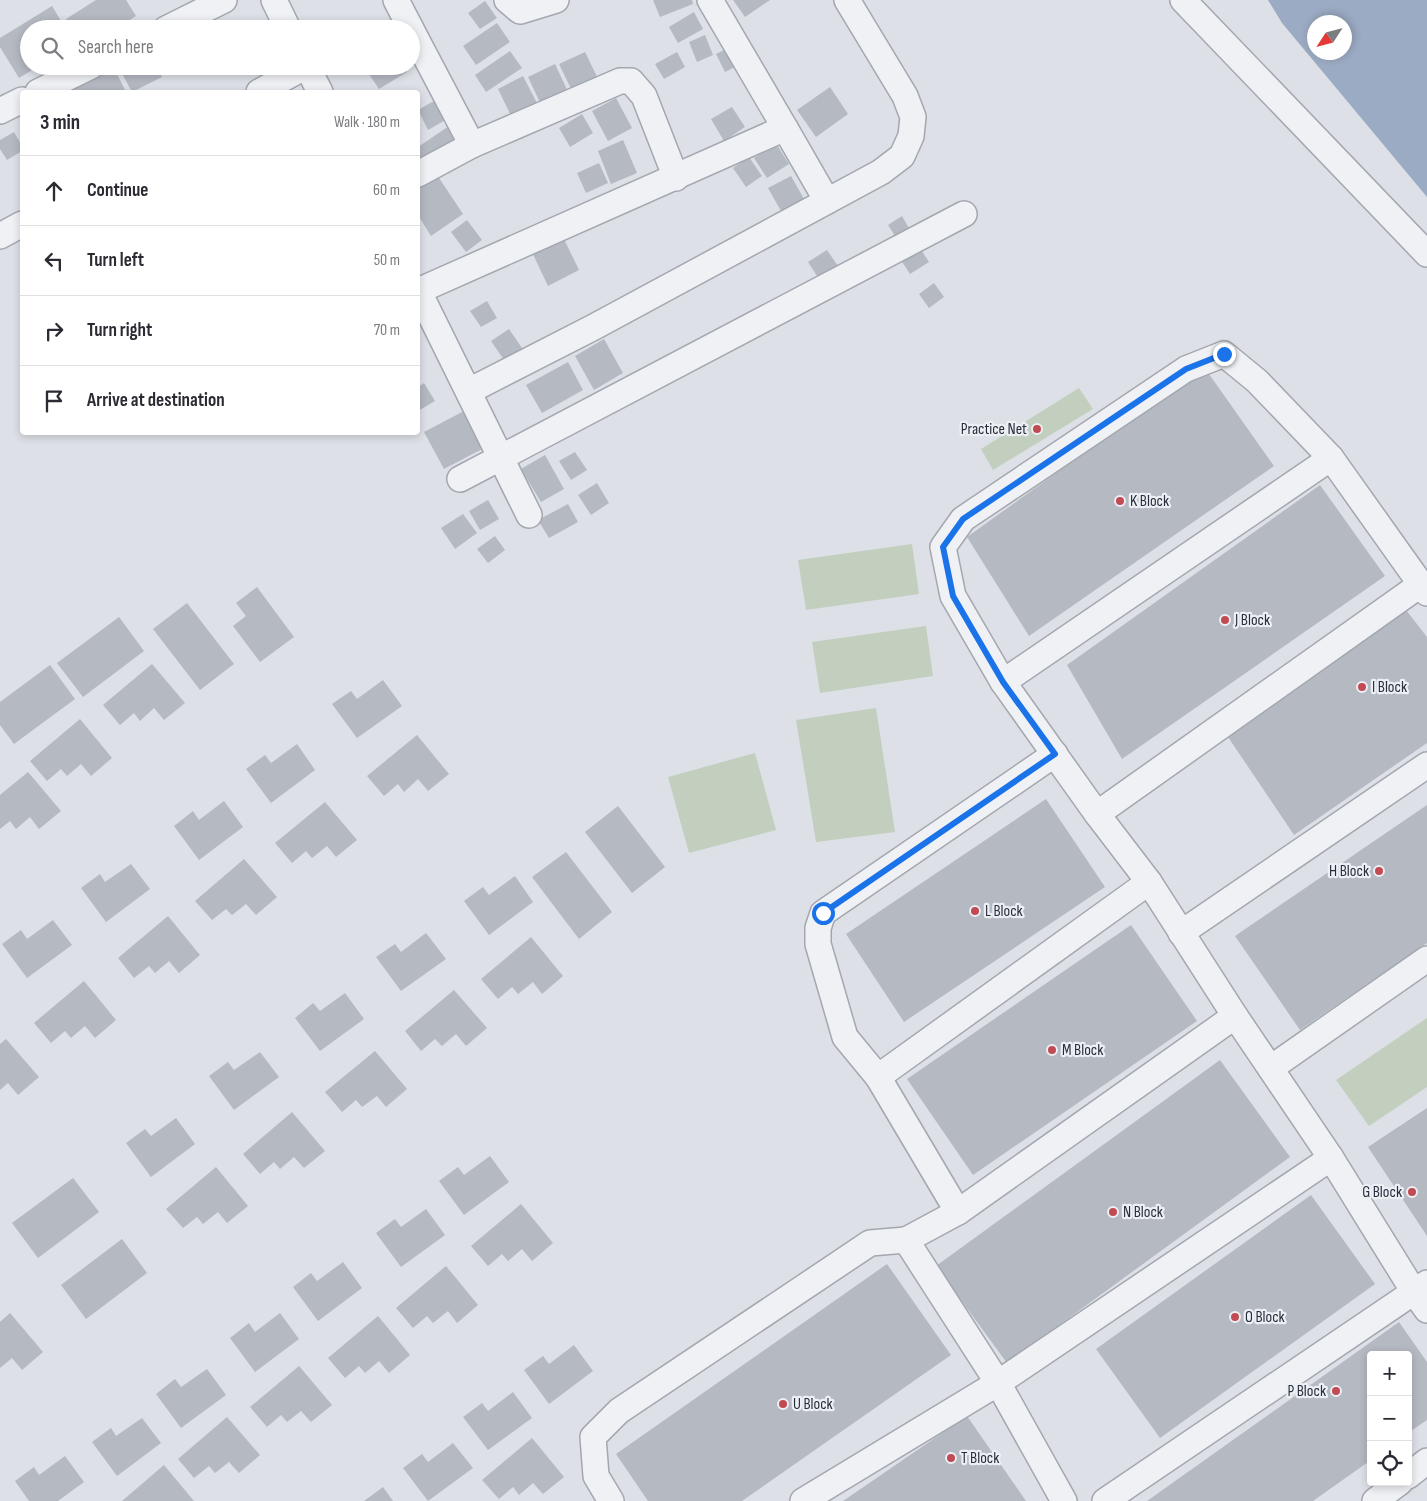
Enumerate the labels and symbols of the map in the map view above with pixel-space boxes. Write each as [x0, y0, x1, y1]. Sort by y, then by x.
north arrow [1307, 15, 1352, 60]
route end [1213, 343, 1236, 366]
place label: Practice Net [961, 420, 1027, 439]
marker: Practice Net [1031, 423, 1043, 435]
place label: K Block [1130, 492, 1169, 511]
marker: K Block [1114, 495, 1126, 507]
place label: J Block [1234, 611, 1270, 630]
marker: J Block [1219, 614, 1231, 626]
place label: I Block [1372, 678, 1407, 697]
marker: I Block [1356, 681, 1368, 693]
place label: H Block [1329, 862, 1369, 881]
marker: H Block [1373, 865, 1385, 877]
route start [812, 902, 835, 925]
place label: L Block [985, 902, 1023, 921]
marker: L Block [969, 905, 981, 917]
place label: M Block [1062, 1041, 1103, 1060]
marker: M Block [1046, 1044, 1058, 1056]
place label: G Block [1362, 1183, 1402, 1202]
marker: G Block [1406, 1186, 1418, 1198]
place label: N Block [1123, 1203, 1163, 1222]
marker: N Block [1107, 1206, 1119, 1218]
place label: O Block [1245, 1308, 1285, 1327]
marker: O Block [1229, 1311, 1241, 1323]
place label: P Block [1287, 1382, 1326, 1401]
marker: P Block [1330, 1385, 1342, 1397]
place label: U Block [793, 1395, 833, 1414]
marker: U Block [777, 1398, 789, 1410]
place label: T Block [961, 1449, 999, 1468]
marker: T Block [945, 1452, 957, 1464]

